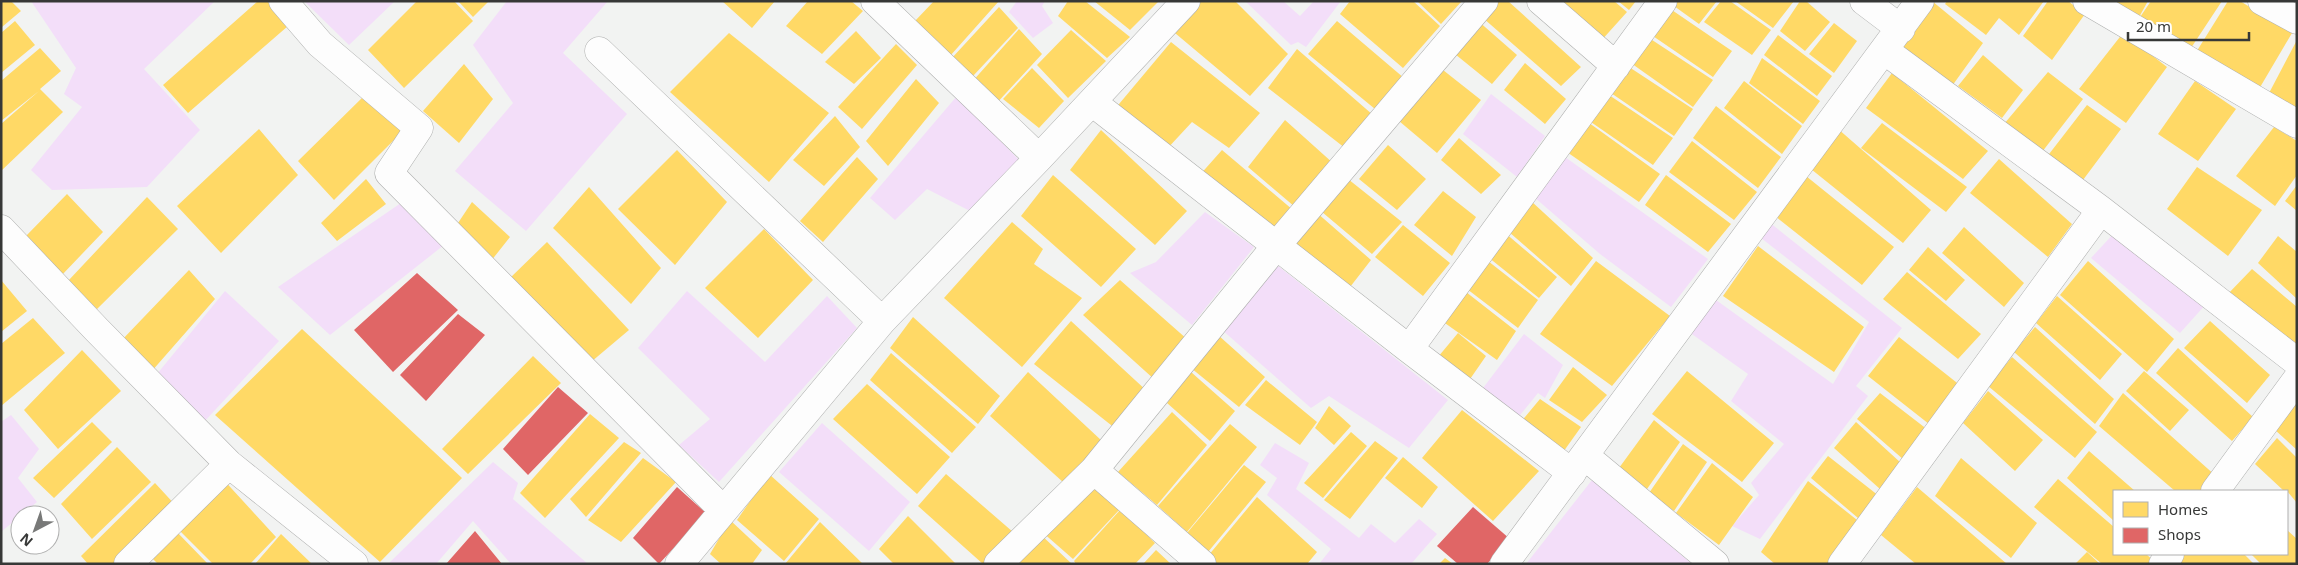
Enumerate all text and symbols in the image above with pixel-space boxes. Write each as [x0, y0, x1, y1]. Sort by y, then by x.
scale bar [2128, 10, 2249, 42]
text: 20 m [2136, 16, 2171, 36]
legend [2113, 490, 2288, 555]
text: Homes [2158, 499, 2208, 519]
north arrow [10, 505, 60, 555]
text: Shops [2158, 524, 2201, 544]
text: N [16, 529, 37, 551]

